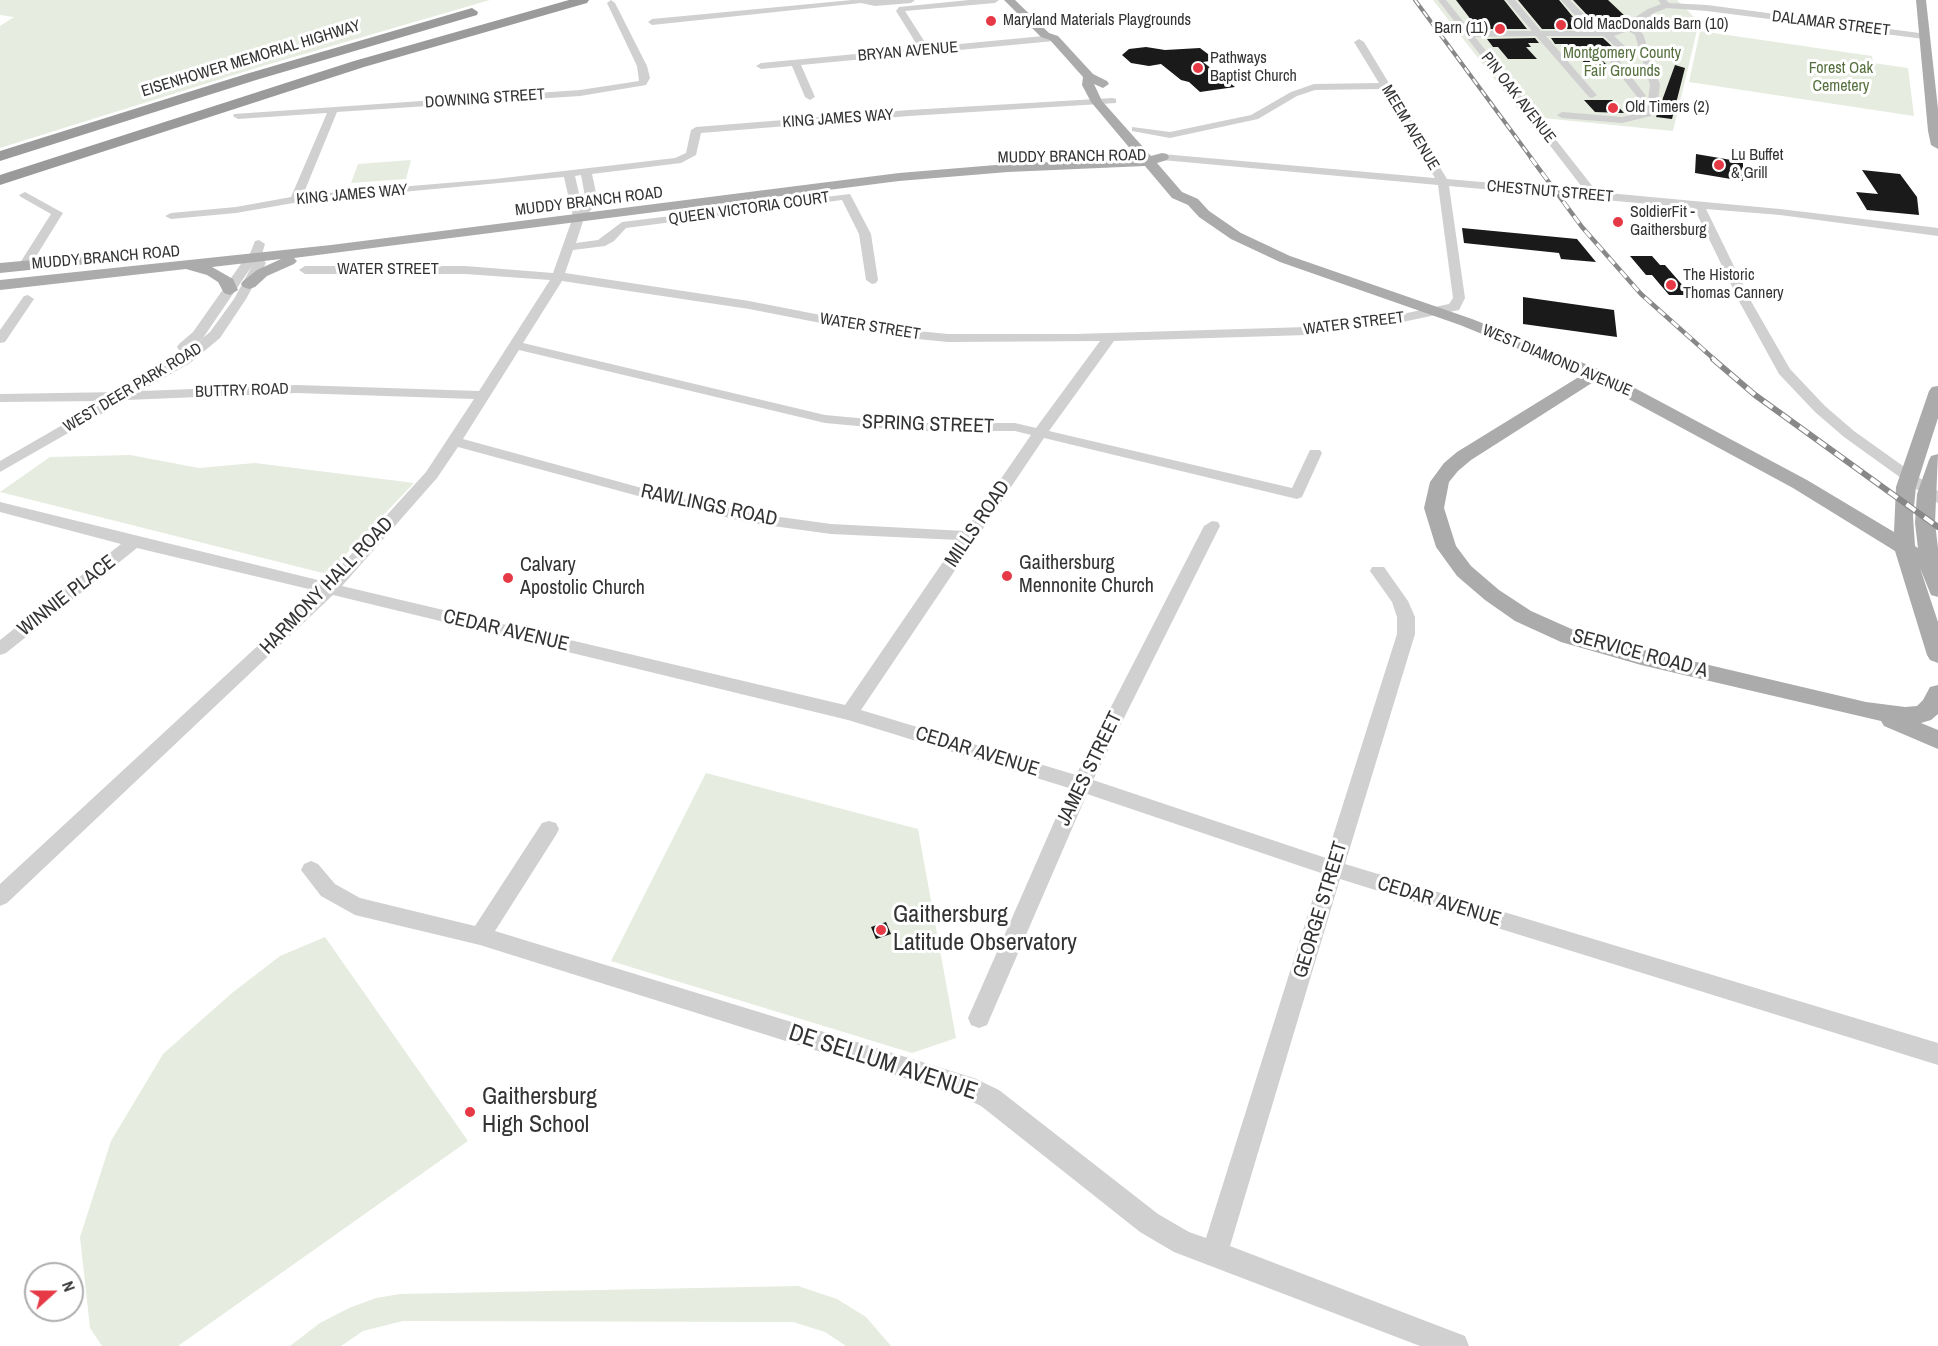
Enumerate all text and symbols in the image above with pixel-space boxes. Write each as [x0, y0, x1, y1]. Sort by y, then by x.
street label: DALAMAR STREET [1771, 7, 1891, 41]
place label: Maryland Materials Playgrounds [1003, 11, 1191, 31]
marker: Maryland Materials Playgrounds [984, 14, 998, 28]
place label: Old MacDonalds Barn (10) [1573, 15, 1728, 35]
street label: EISENHOWER MEMORIAL HIGHWAY [139, 16, 363, 102]
marker: Old MacDonalds Barn (10) [1554, 18, 1568, 32]
place label: Barn (11) [1434, 19, 1488, 39]
marker: Barn (11) [1493, 22, 1507, 36]
street label: BRYAN AVENUE [857, 38, 959, 66]
park label: Montgomery County Fair Grounds [1563, 44, 1681, 82]
place label: Pathways Baptist Church [1210, 49, 1297, 87]
street label: PIN OAK AVENUE [1477, 49, 1559, 147]
park label: Forest Oak Cemetery [1809, 59, 1873, 97]
marker: Pathways Baptist Church [1191, 61, 1205, 75]
street label: MEEM AVENUE [1377, 82, 1443, 174]
street label: DOWNING STREET [424, 85, 546, 113]
place label: Old Timers (2) [1625, 98, 1709, 118]
marker: Old Timers (2) [1606, 101, 1620, 115]
street label: KING JAMES WAY [782, 106, 894, 132]
street label: MUDDY BRANCH ROAD [997, 146, 1147, 168]
place label: Lu Buffet & Grill [1731, 146, 1783, 184]
marker: Lu Buffet & Grill [1712, 158, 1726, 172]
street label: CHESTNUT STREET [1486, 177, 1614, 207]
street label: KING JAMES WAY [296, 181, 408, 209]
street label: MUDDY BRANCH ROAD [514, 183, 664, 221]
street label: QUEEN VICTORIA COURT [667, 188, 831, 230]
place label: SoldierFit - Gaithersburg [1630, 203, 1707, 241]
marker: SoldierFit - Gaithersburg [1611, 215, 1625, 229]
street label: MUDDY BRANCH ROAD [31, 242, 181, 274]
street label: WATER STREET [337, 260, 439, 280]
place label: The Historic Thomas Cannery [1683, 266, 1784, 304]
marker: The Historic Thomas Cannery [1664, 278, 1678, 292]
street label: WATER STREET [1303, 308, 1405, 340]
street label: WATER STREET [818, 310, 922, 344]
street label: WEST DIAMOND AVENUE [1480, 321, 1634, 401]
street label: WEST DEER PARK ROAD [60, 339, 206, 437]
street label: BUTTRY ROAD [195, 380, 289, 402]
street label: SPRING STREET [862, 411, 994, 439]
street label: MILLS ROAD [940, 476, 1016, 572]
street label: RAWLINGS ROAD [639, 480, 779, 532]
street label: HARMONY HALL ROAD [255, 512, 399, 660]
street label: WINNIE PLACE [13, 550, 121, 642]
place label: Gaithersburg Mennonite Church [1019, 552, 1154, 599]
place label: Calvary Apostolic Church [520, 554, 645, 601]
marker: Gaithersburg Mennonite Church [1000, 569, 1014, 583]
marker: Calvary Apostolic Church [501, 571, 515, 585]
street label: CEDAR AVENUE [441, 605, 571, 657]
street label: SERVICE ROAD A [1570, 624, 1710, 684]
street label: JAMES STREET [1052, 708, 1128, 830]
street label: CEDAR AVENUE [912, 722, 1042, 782]
street label: GEORGE STREET [1289, 839, 1353, 981]
street label: CEDAR AVENUE [1374, 872, 1504, 932]
place label: Gaithersburg Latitude Observatory [893, 902, 1077, 958]
marker: Gaithersburg Latitude Observatory [874, 923, 888, 937]
street label: DE SELLUM AVENUE [785, 1019, 981, 1107]
place label: Gaithersburg High School [482, 1084, 597, 1140]
marker: Gaithersburg High School [463, 1105, 477, 1119]
north arrow [24, 1262, 84, 1322]
text: N [57, 1278, 81, 1295]

